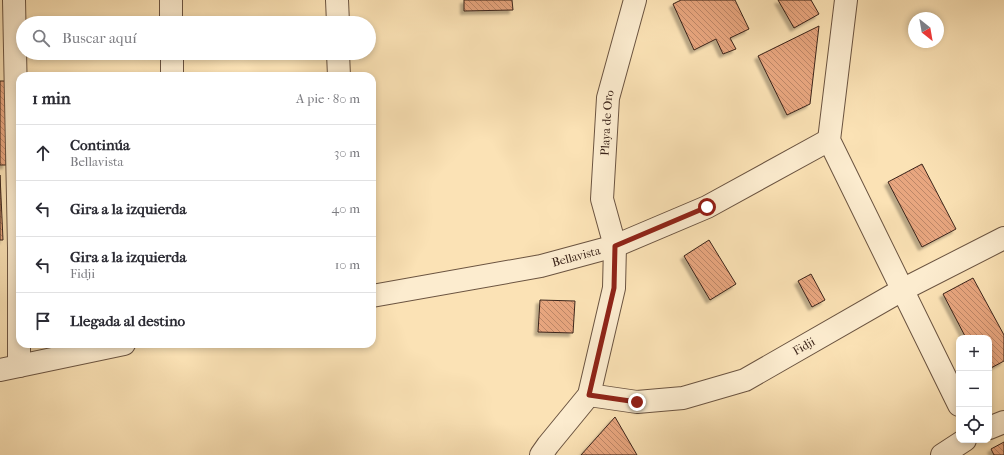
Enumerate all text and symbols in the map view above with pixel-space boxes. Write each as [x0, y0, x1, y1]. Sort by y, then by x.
north arrow [908, 12, 944, 48]
search box [16, 16, 376, 60]
icon: search [30, 27, 52, 49]
text: Buscar aquí [62, 29, 137, 47]
text: 1 min [32, 88, 71, 108]
street label: Playa de Oro [598, 88, 617, 156]
text: A pie · 80 m [296, 91, 360, 106]
text: Continúa [70, 136, 130, 154]
icon: ahead [32, 142, 54, 164]
text: 30 m [334, 145, 360, 160]
text: Bellavista [70, 154, 124, 169]
icon: left [32, 198, 54, 220]
route start [698, 198, 716, 216]
text: Gira a la izquierda [70, 200, 186, 218]
text: 40 m [332, 201, 360, 216]
street label: Bellavista [550, 243, 602, 270]
text: Gira a la izquierda [70, 248, 186, 266]
icon: left [32, 254, 54, 276]
text: 10 m [335, 257, 360, 272]
text: Fidji [70, 266, 95, 281]
icon: arrive [32, 310, 54, 332]
text: Llegada al destino [70, 312, 185, 330]
street label: Fidji [790, 334, 818, 358]
map controls [956, 335, 992, 443]
button: + [956, 335, 992, 371]
button: − [956, 371, 992, 407]
route end [628, 393, 646, 411]
button: locate [956, 407, 992, 443]

